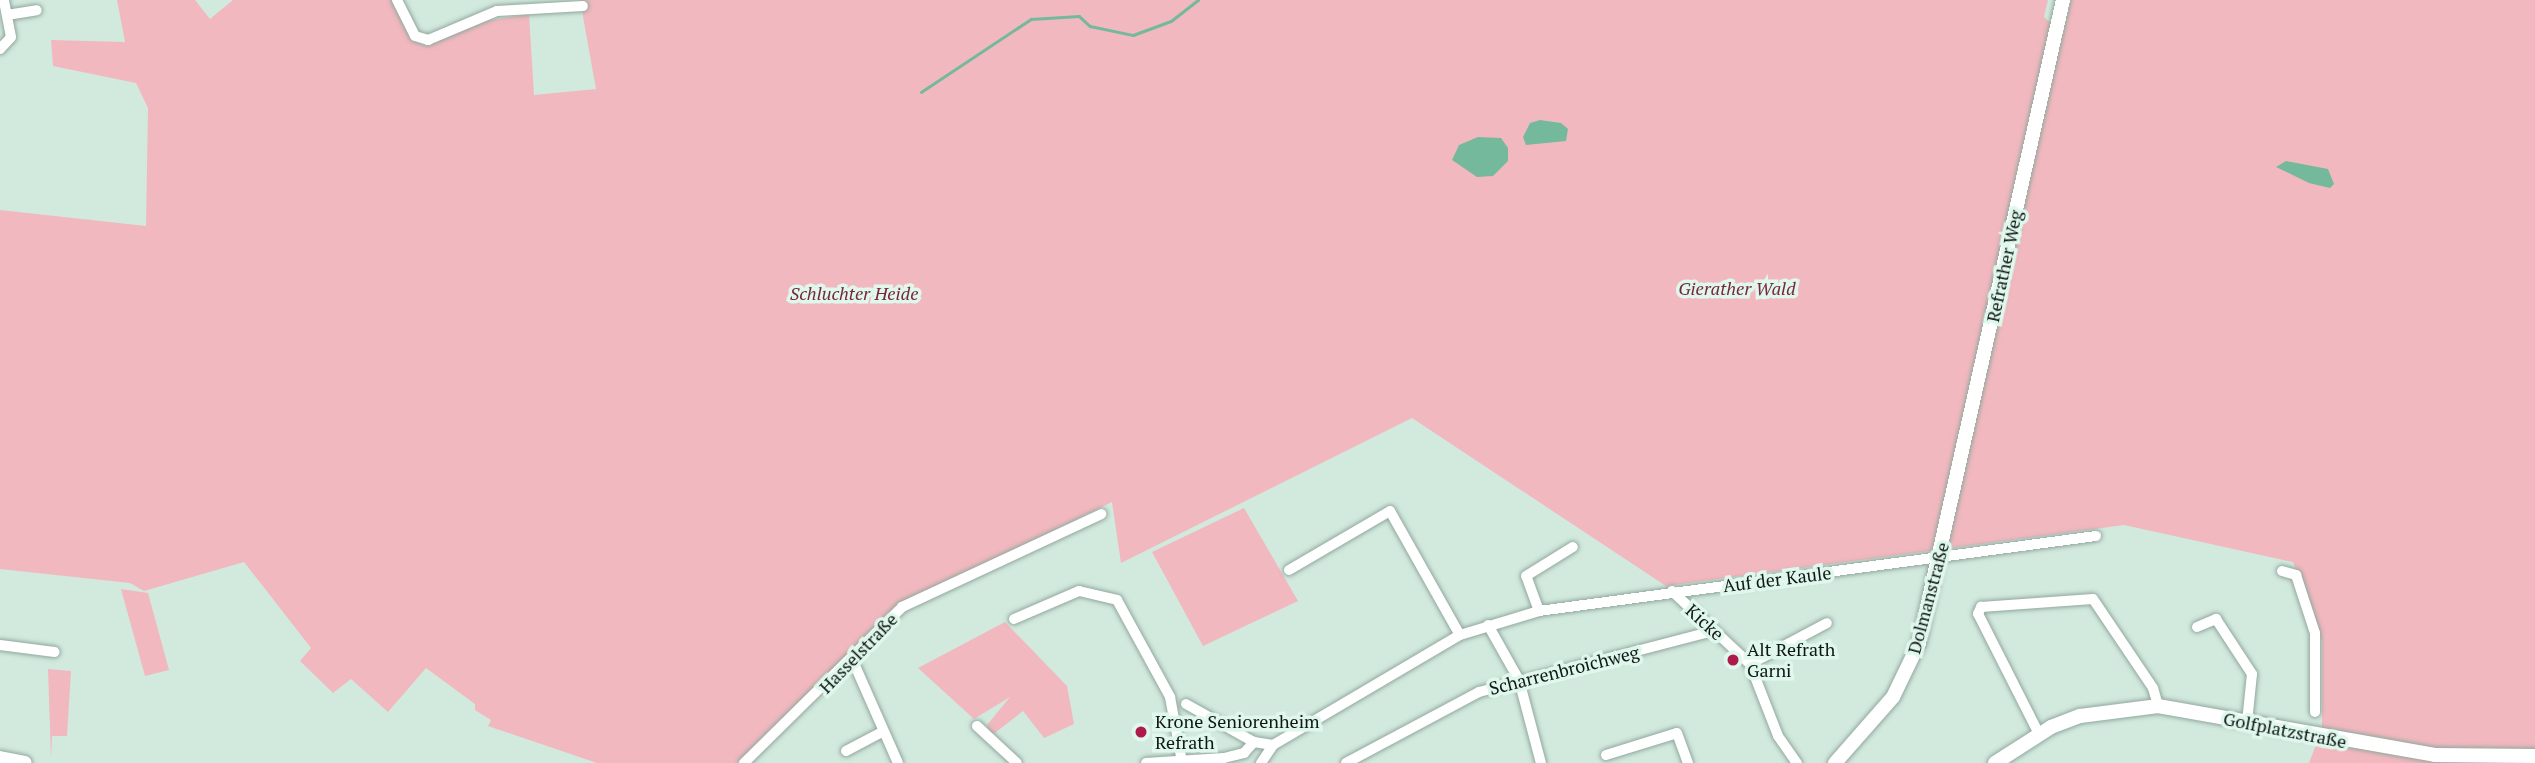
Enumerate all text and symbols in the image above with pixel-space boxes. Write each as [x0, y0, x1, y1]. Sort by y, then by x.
street label: Refrather Weg [1982, 208, 2026, 324]
park label: Gierather Wald [1678, 277, 1796, 299]
park label: Schluchter Heide [790, 282, 918, 304]
street label: Dolmanstraße [1903, 540, 1953, 656]
street label: Auf der Kaule [1722, 562, 1832, 596]
street label: Kicke [1682, 599, 1728, 645]
street label: Hasselstraße [814, 608, 902, 698]
place label: Alt Refrath Garni [1747, 639, 1835, 682]
street label: Scharrenbroichweg [1487, 641, 1641, 699]
marker: Alt Refrath Garni [1725, 652, 1741, 668]
street label: Golfplatzstraße [2222, 707, 2348, 753]
place label: Krone Seniorenheim Refrath [1155, 711, 1320, 754]
marker: Krone Seniorenheim Refrath [1133, 724, 1149, 740]

